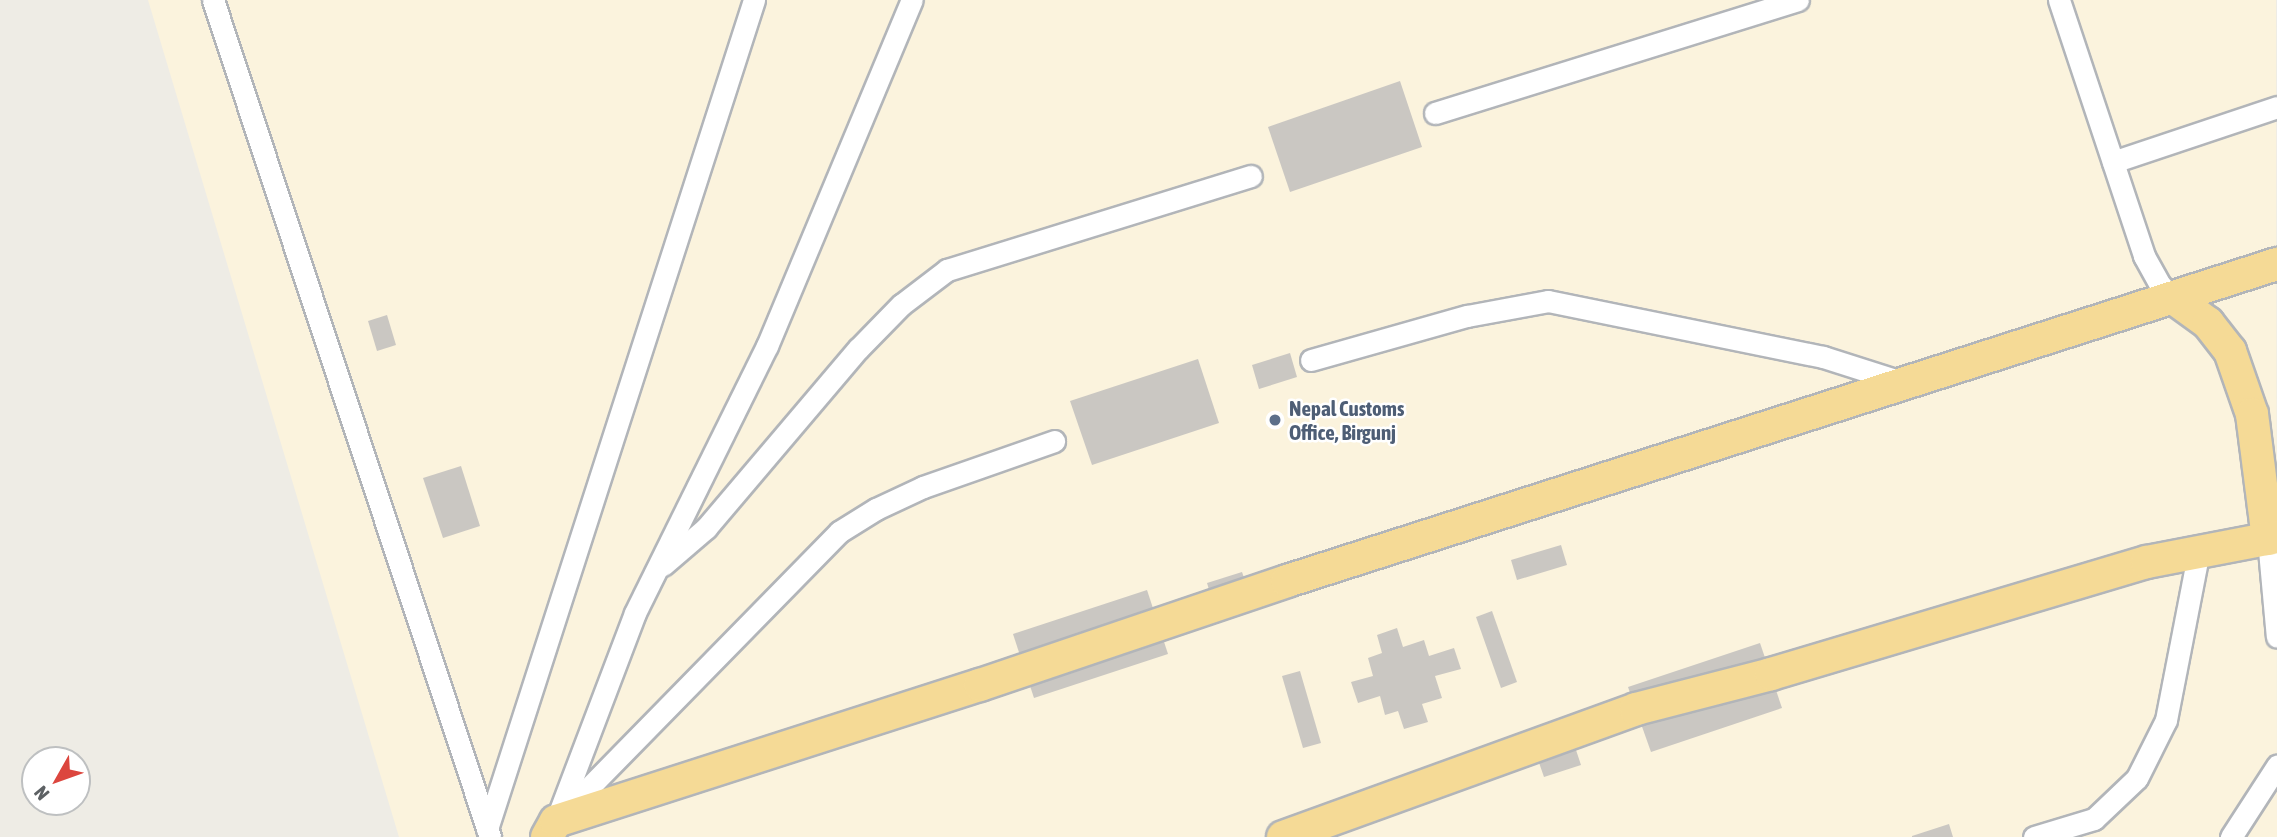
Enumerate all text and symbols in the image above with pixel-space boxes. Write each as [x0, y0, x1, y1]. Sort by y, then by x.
place label: Nepal Customs Office, Birgunj [1289, 395, 1404, 445]
marker: Nepal Customs Office, Birgunj [1267, 412, 1283, 428]
north arrow [21, 746, 91, 816]
text: N [29, 782, 53, 805]

